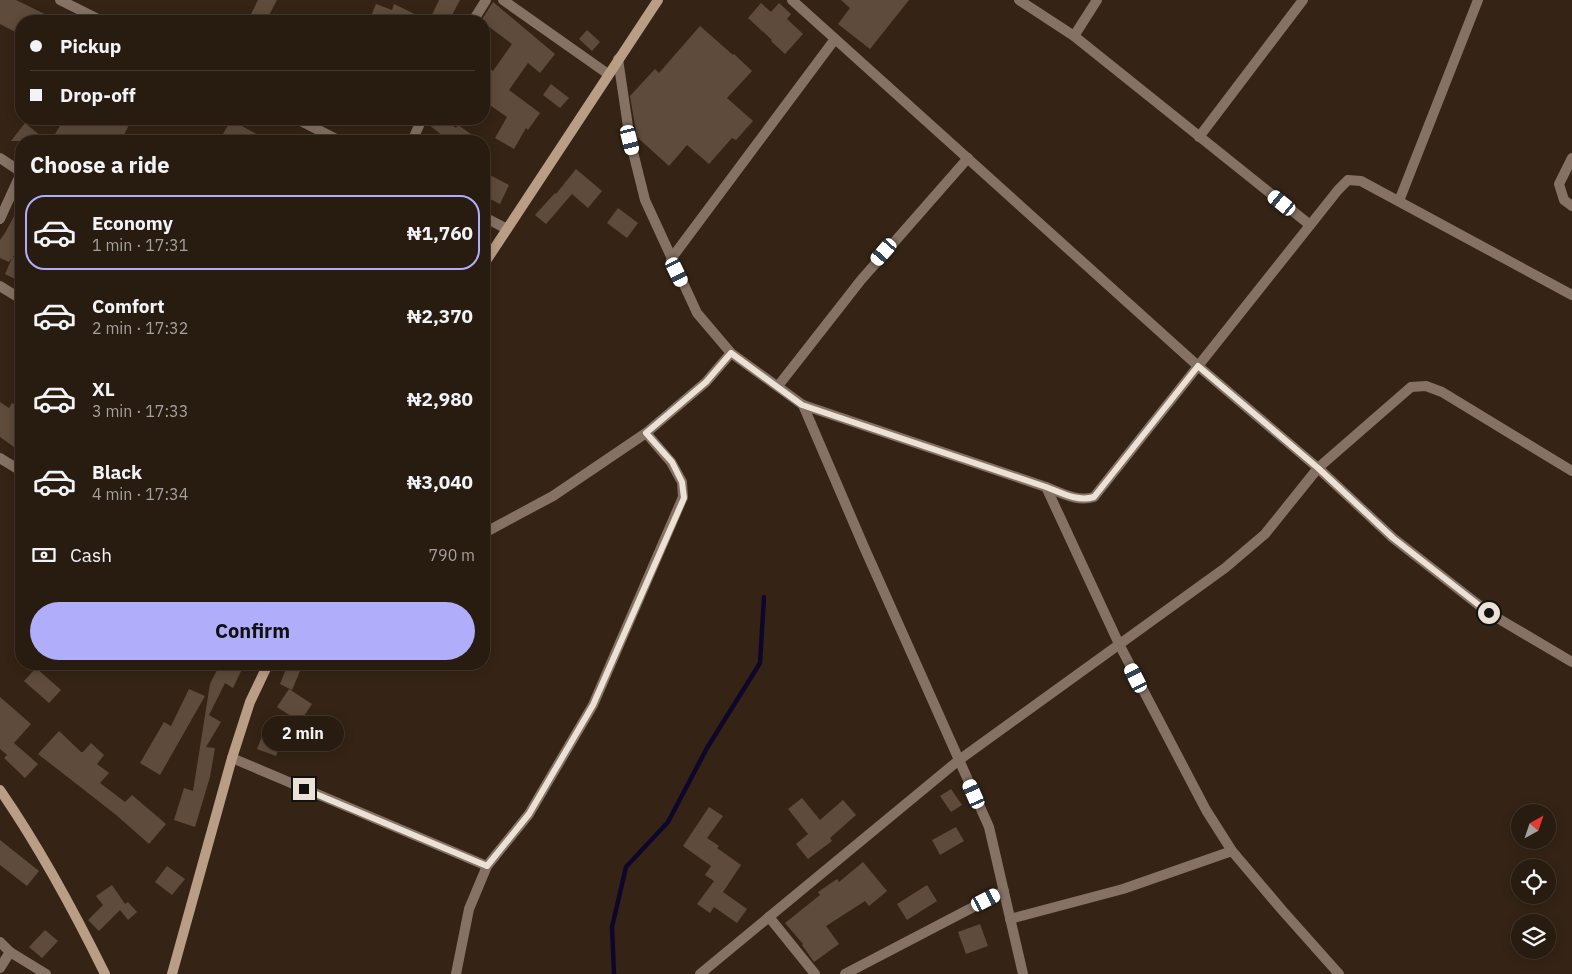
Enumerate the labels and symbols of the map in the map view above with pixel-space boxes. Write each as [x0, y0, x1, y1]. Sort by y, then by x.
car [619, 124, 640, 156]
car [1265, 188, 1298, 218]
car [868, 236, 899, 268]
car [663, 255, 690, 289]
route start [1478, 602, 1500, 624]
car [1122, 661, 1149, 695]
callout: 2 min [263, 716, 345, 752]
car [961, 777, 986, 811]
route end [293, 778, 315, 800]
north arrow [1511, 804, 1556, 849]
car [969, 887, 1002, 913]

